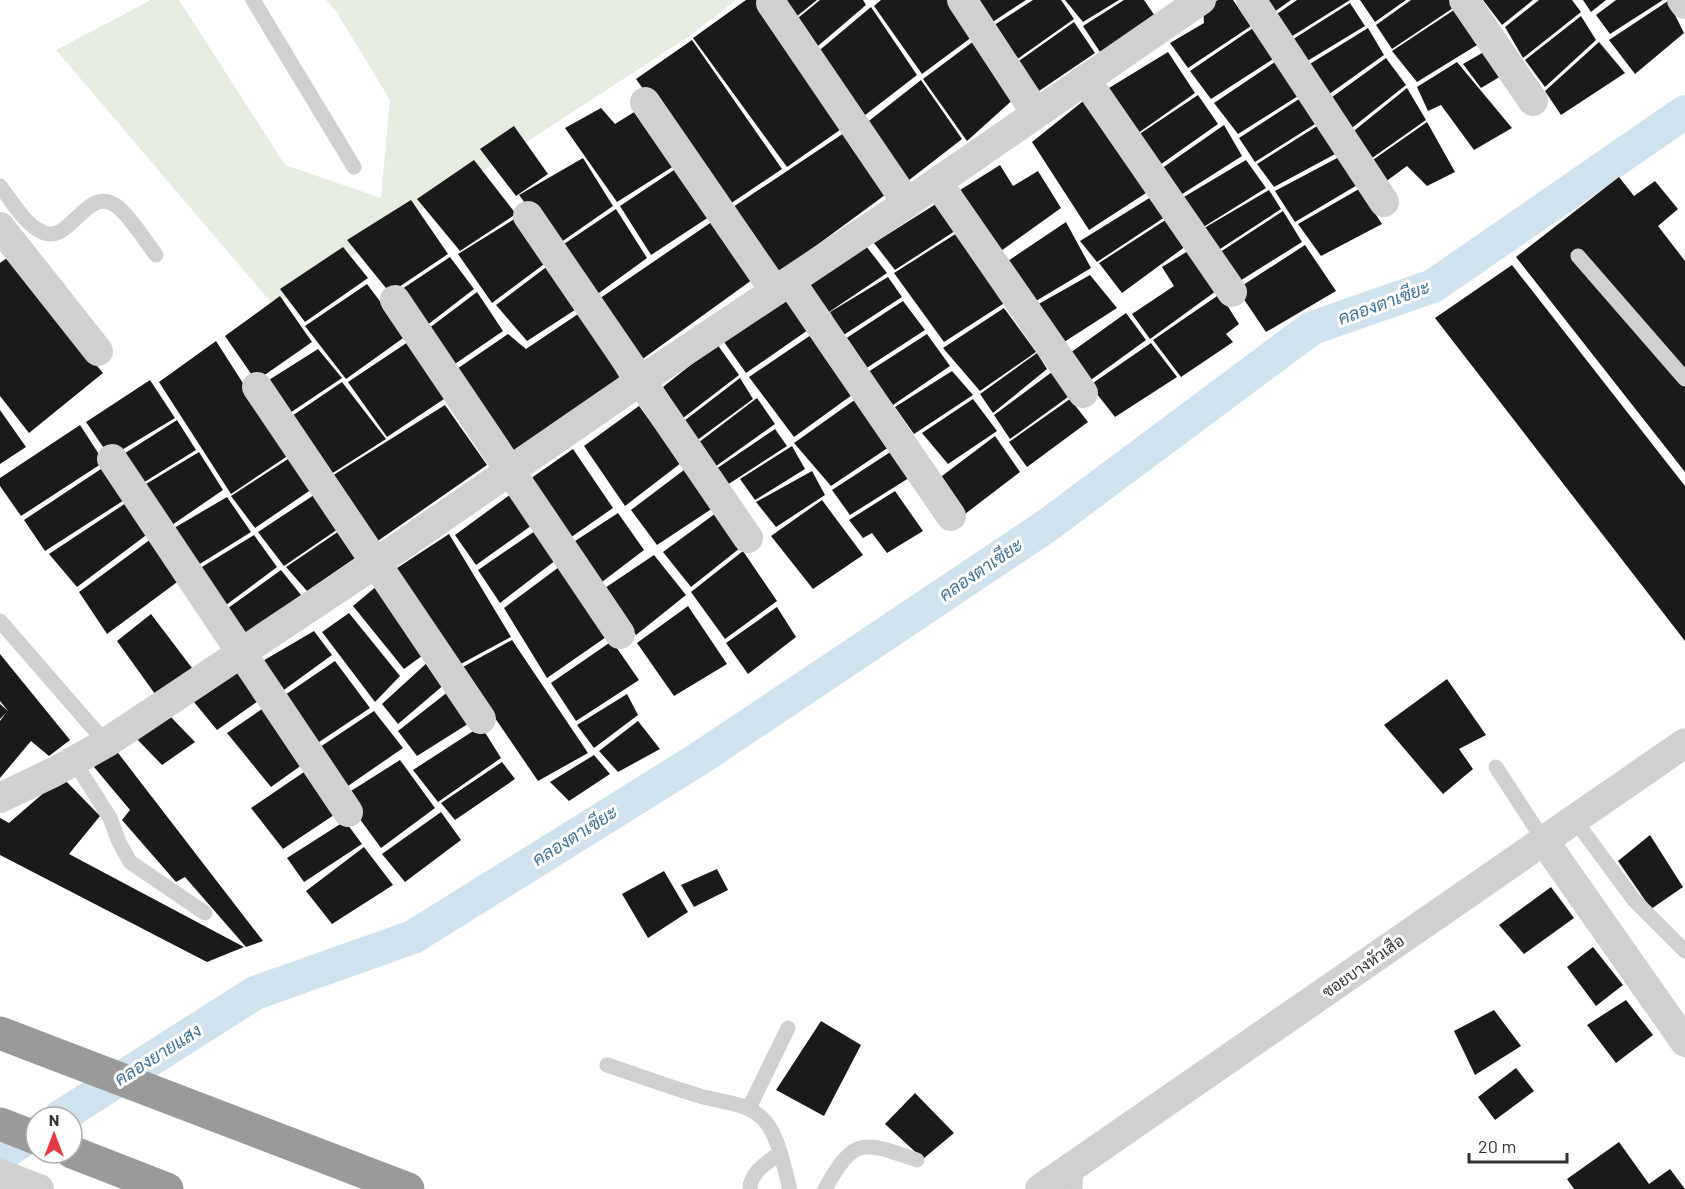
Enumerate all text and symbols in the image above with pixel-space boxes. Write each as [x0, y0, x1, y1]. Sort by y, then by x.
water label: คลองตาเซียะ [1334, 274, 1433, 329]
water label: คลองตาเซียะ [934, 532, 1027, 605]
water label: คลองตาเซียะ [527, 799, 621, 870]
street label: ซอยบางหัวเสือ [1318, 930, 1407, 1001]
water label: คลองยายแสง [110, 1019, 205, 1090]
north arrow [24, 1105, 84, 1165]
text: N [49, 1110, 59, 1129]
scale bar [1469, 1126, 1566, 1164]
text: 20 m [1478, 1135, 1516, 1157]

